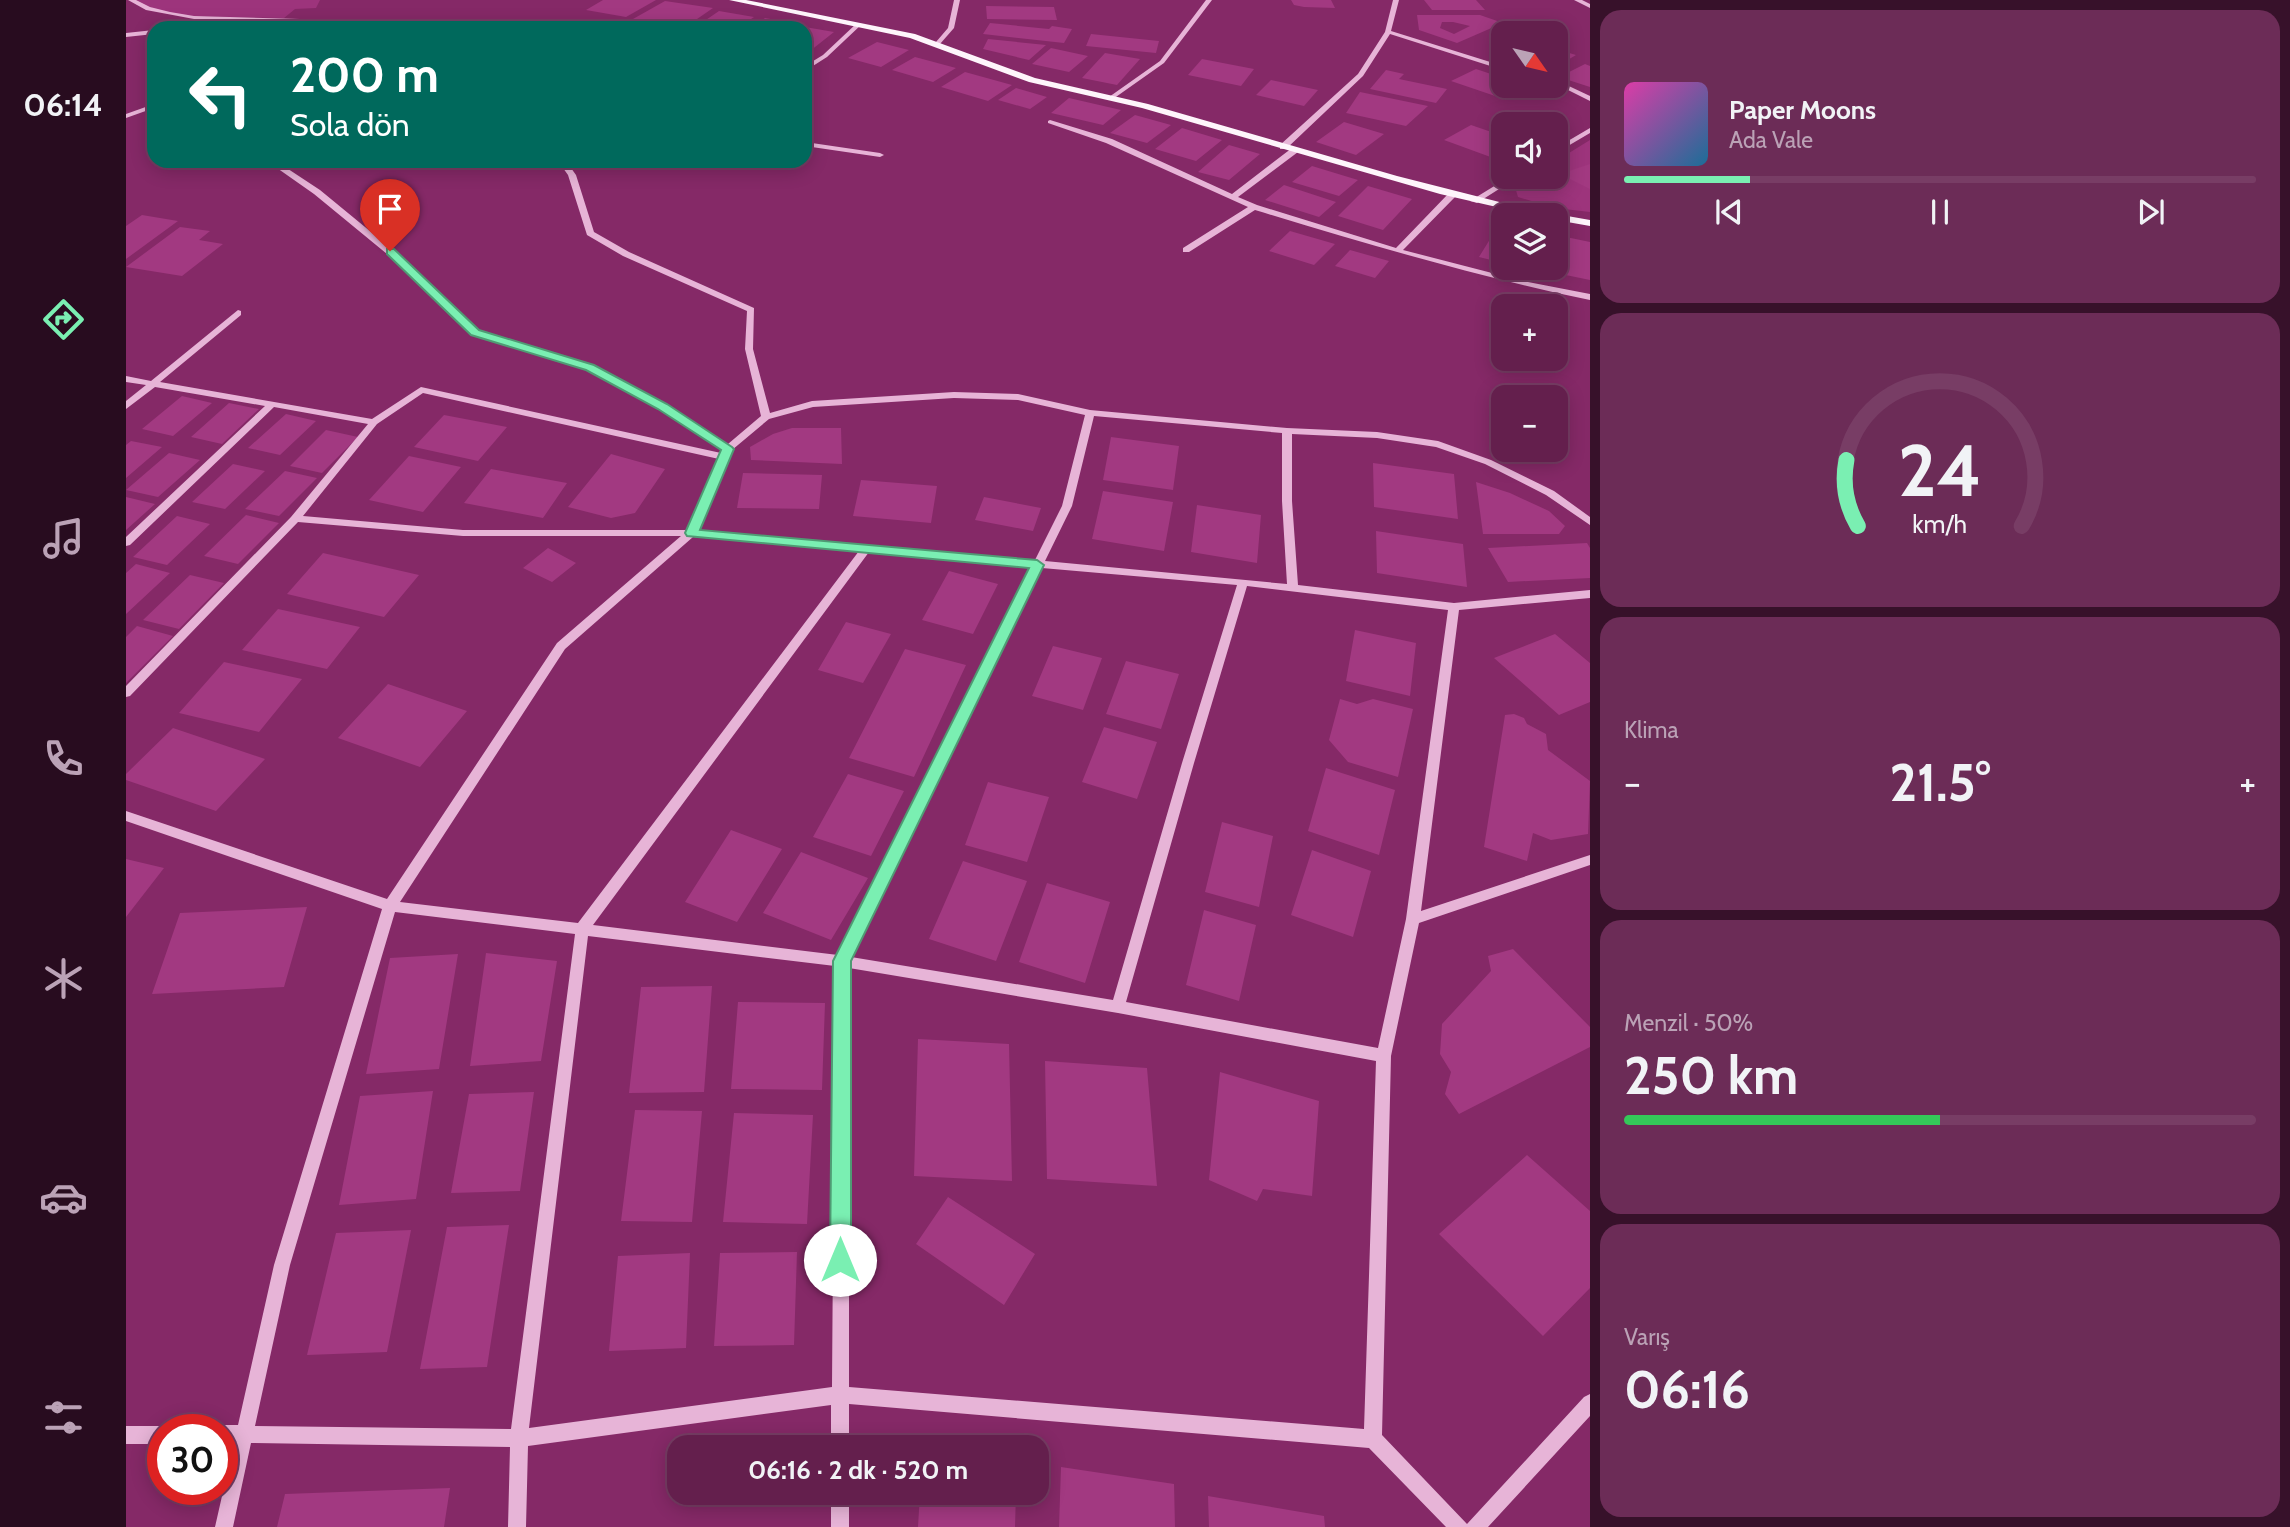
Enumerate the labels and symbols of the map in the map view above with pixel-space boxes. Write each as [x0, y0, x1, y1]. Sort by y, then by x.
north arrow [1491, 21, 1568, 98]
pin [360, 179, 420, 251]
position arrow [803, 1223, 877, 1297]
speed limit sign: 30 [147, 1414, 238, 1505]

